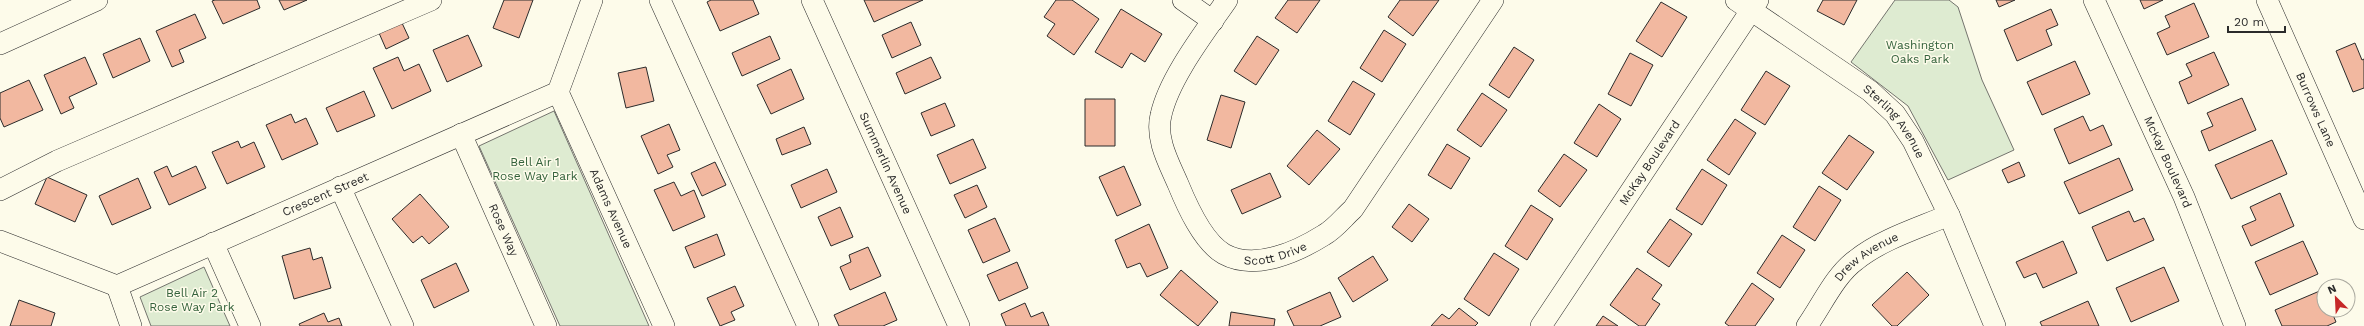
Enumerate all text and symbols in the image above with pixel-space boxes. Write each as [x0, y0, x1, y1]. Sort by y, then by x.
scale bar [2228, 8, 2285, 34]
text: 20 m [2234, 15, 2264, 29]
park label: Washington Oaks Park [1886, 38, 1954, 66]
street label: Burrows Lane [2293, 70, 2338, 149]
street label: Sterling Avenue [1861, 81, 1927, 161]
street label: Summerlin Avenue [857, 110, 915, 216]
street label: McKay Boulevard [2141, 114, 2195, 210]
street label: McKay Boulevard [1616, 118, 1683, 208]
park label: Bell Air 1 Rose Way Park [492, 155, 578, 183]
street label: Adams Avenue [587, 167, 635, 251]
street label: Crescent Street [280, 169, 371, 219]
street label: Rose Way [486, 202, 522, 259]
street label: Drew Avenue [1831, 230, 1901, 284]
street label: Scott Drive [1243, 239, 1309, 268]
north arrow [2316, 278, 2356, 318]
text: N [2326, 282, 2339, 297]
park label: Bell Air 2 Rose Way Park [149, 286, 235, 314]

